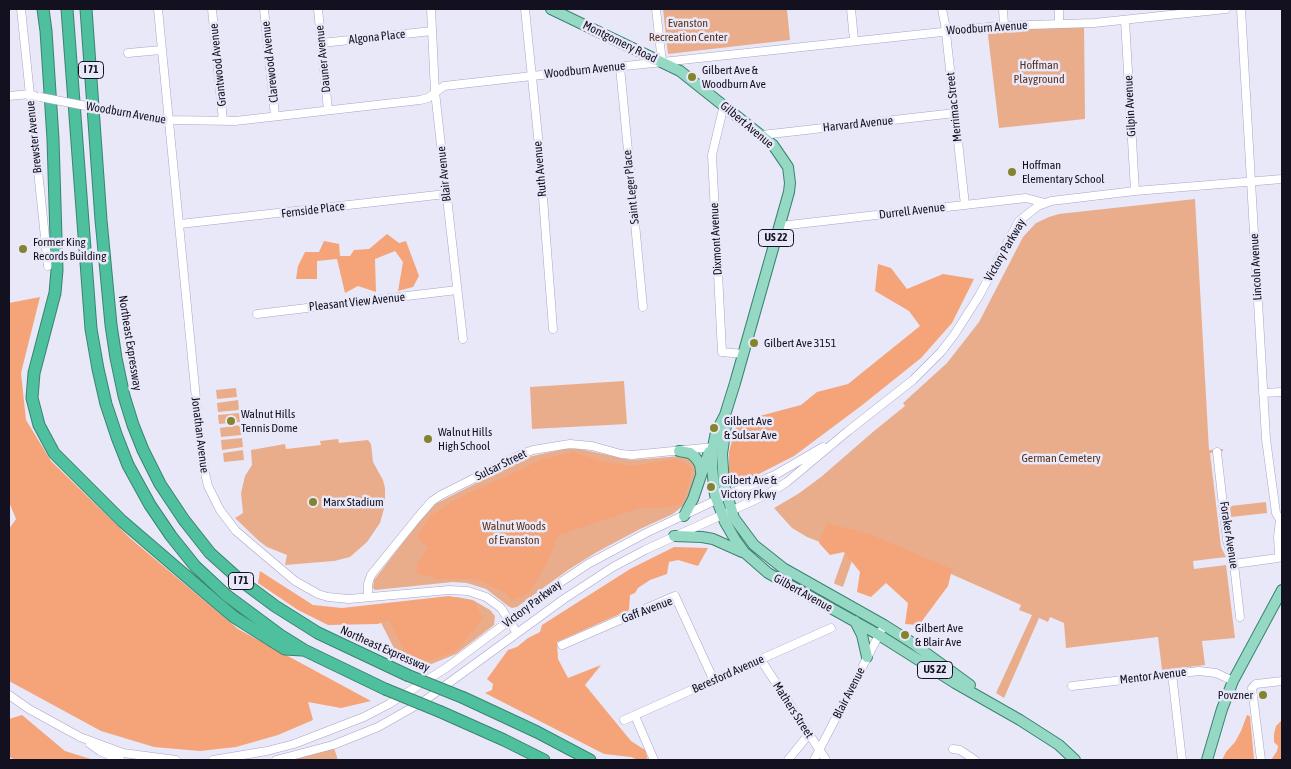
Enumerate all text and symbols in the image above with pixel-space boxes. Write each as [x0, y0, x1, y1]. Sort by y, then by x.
park label: Evanston Recreation Center [649, 16, 727, 44]
street label: Montgomery Road [581, 18, 659, 66]
street label: Woodburn Avenue [946, 18, 1028, 38]
street label: Clarewood Avenue [259, 21, 281, 103]
street label: Grantwood Avenue [206, 23, 230, 107]
street label: Dauner Avenue [312, 25, 334, 93]
street label: Algona Place [348, 27, 406, 47]
park label: Hoffman Playground [1013, 58, 1065, 86]
street label: Woodburn Avenue [544, 59, 626, 81]
road number: I 71 [78, 62, 104, 78]
place label: Gilbert Ave & Woodburn Ave [702, 63, 766, 91]
marker: Gilbert Ave & Woodburn Ave [686, 71, 698, 83]
street label: Merrimac Street [943, 71, 965, 143]
street label: Gilpin Avenue [1121, 75, 1139, 137]
street label: Woodburn Avenue [85, 99, 167, 127]
street label: Gilbert Avenue [717, 99, 777, 151]
street label: Brewster Avenue [23, 100, 45, 174]
street label: Harvard Avenue [822, 113, 894, 135]
street label: Ruth Avenue [530, 141, 550, 197]
street label: Blair Avenue [434, 146, 454, 202]
street label: Saint Leger Place [620, 149, 642, 225]
place label: Hoffman Elementary School [1022, 158, 1104, 186]
marker: Hoffman Elementary School [1006, 166, 1018, 178]
street label: Fernside Place [281, 199, 345, 221]
street label: Durrell Avenue [878, 200, 946, 222]
street label: Dixmont Avenue [707, 202, 725, 276]
street label: Victory Parkway [981, 216, 1029, 284]
road number: US 22 [758, 230, 794, 247]
street label: Lincoln Avenue [1247, 233, 1265, 301]
place label: Former King Records Building [33, 235, 106, 263]
marker: Former King Records Building [17, 243, 29, 255]
street label: Pleasant View Avenue [308, 290, 406, 314]
street label: Northeast Expressway [115, 294, 145, 392]
place label: Gilbert Ave 3151 [764, 336, 836, 350]
marker: Gilbert Ave 3151 [748, 337, 760, 349]
street label: Jonathan Avenue [188, 396, 212, 474]
place label: Walnut Hills Tennis Dome [241, 407, 298, 435]
place label: Gilbert Ave & Sulsar Ave [724, 414, 777, 442]
marker: Walnut Hills Tennis Dome [225, 415, 237, 427]
marker: Gilbert Ave & Sulsar Ave [708, 422, 720, 434]
place label: Walnut Hills High School [438, 425, 492, 453]
marker: Walnut Hills High School [422, 433, 434, 445]
street label: Sulsar Street [473, 446, 529, 484]
park label: German Cemetery [1021, 451, 1101, 465]
place label: Gilbert Ave & Victory Pkwy [721, 473, 777, 501]
marker: Gilbert Ave & Victory Pkwy [705, 481, 717, 493]
place label: Marx Stadium [323, 495, 384, 509]
marker: Marx Stadium [307, 496, 319, 508]
street label: Foraker Avenue [1217, 500, 1241, 570]
park label: Walnut Woods of Evanston [482, 519, 546, 547]
street label: Gilbert Avenue [771, 571, 835, 615]
road number: I 71 [228, 572, 254, 590]
street label: Victory Parkway [500, 577, 564, 631]
street label: Gaff Avenue [620, 594, 674, 626]
place label: Gilbert Ave & Blair Ave [915, 621, 963, 649]
street label: Northeast Expressway [338, 623, 432, 675]
marker: Gilbert Ave & Blair Ave [899, 629, 911, 641]
street label: Beresford Avenue [690, 652, 766, 696]
road number: US 22 [918, 662, 952, 678]
street label: Blair Avenue [830, 665, 868, 721]
street label: Mentor Avenue [1119, 665, 1187, 687]
street label: Mathers Street [770, 679, 816, 741]
place label: Povzner [1218, 688, 1253, 702]
marker: Povzner [1257, 689, 1269, 701]

